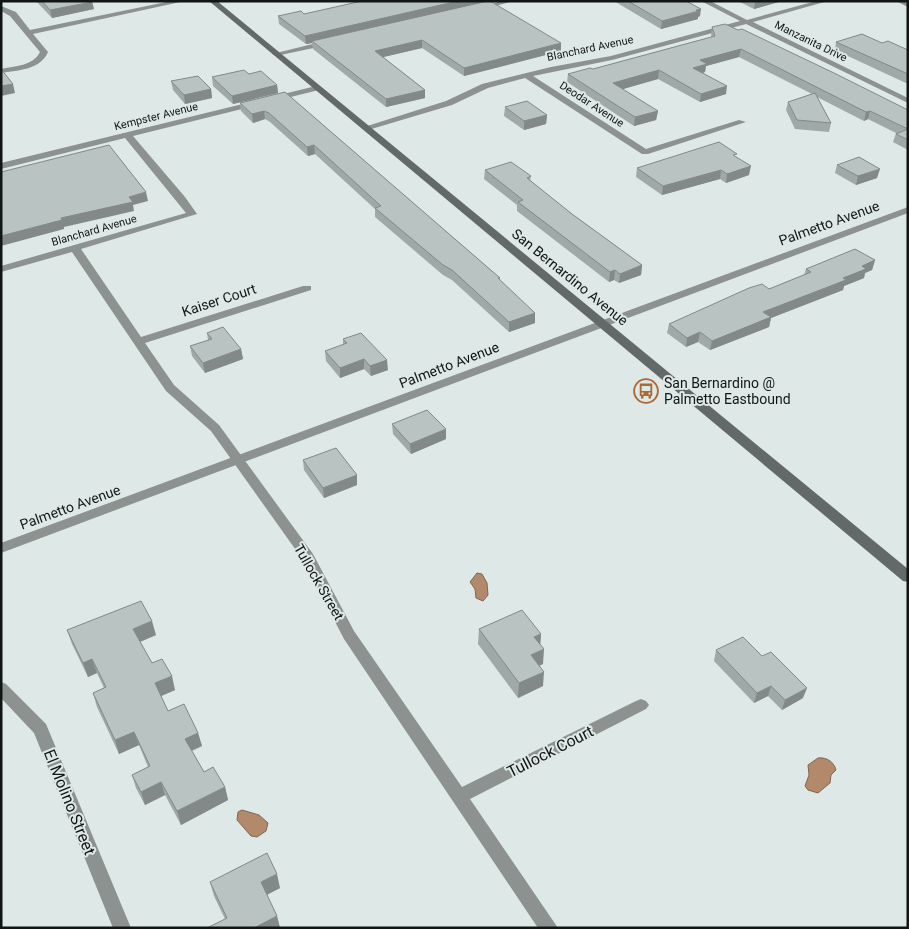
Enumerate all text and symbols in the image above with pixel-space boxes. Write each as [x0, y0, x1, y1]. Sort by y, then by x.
street label: Manzanita Drive [772, 18, 849, 65]
street label: Blanchard Avenue [546, 33, 635, 64]
street label: Deodar Avenue [557, 79, 626, 130]
street label: Kempster Avenue [113, 100, 200, 133]
street label: Palmetto Avenue [777, 197, 881, 249]
street label: Blanchard Avenue [50, 212, 138, 249]
street label: San Bernardino Avenue [509, 225, 631, 329]
street label: Kaiser Court [180, 280, 259, 320]
street label: Palmetto Avenue [397, 339, 501, 391]
place label: San Bernardino @ Palmetto Eastbound [664, 375, 791, 407]
bus stop icon: San Bernardino @ Palmetto Eastbound [633, 378, 659, 404]
street label: Palmetto Avenue [18, 481, 122, 533]
street label: Tullock Street [291, 541, 347, 623]
street label: Tullock Court [504, 722, 597, 781]
street label: El Molino Street [40, 747, 99, 858]

